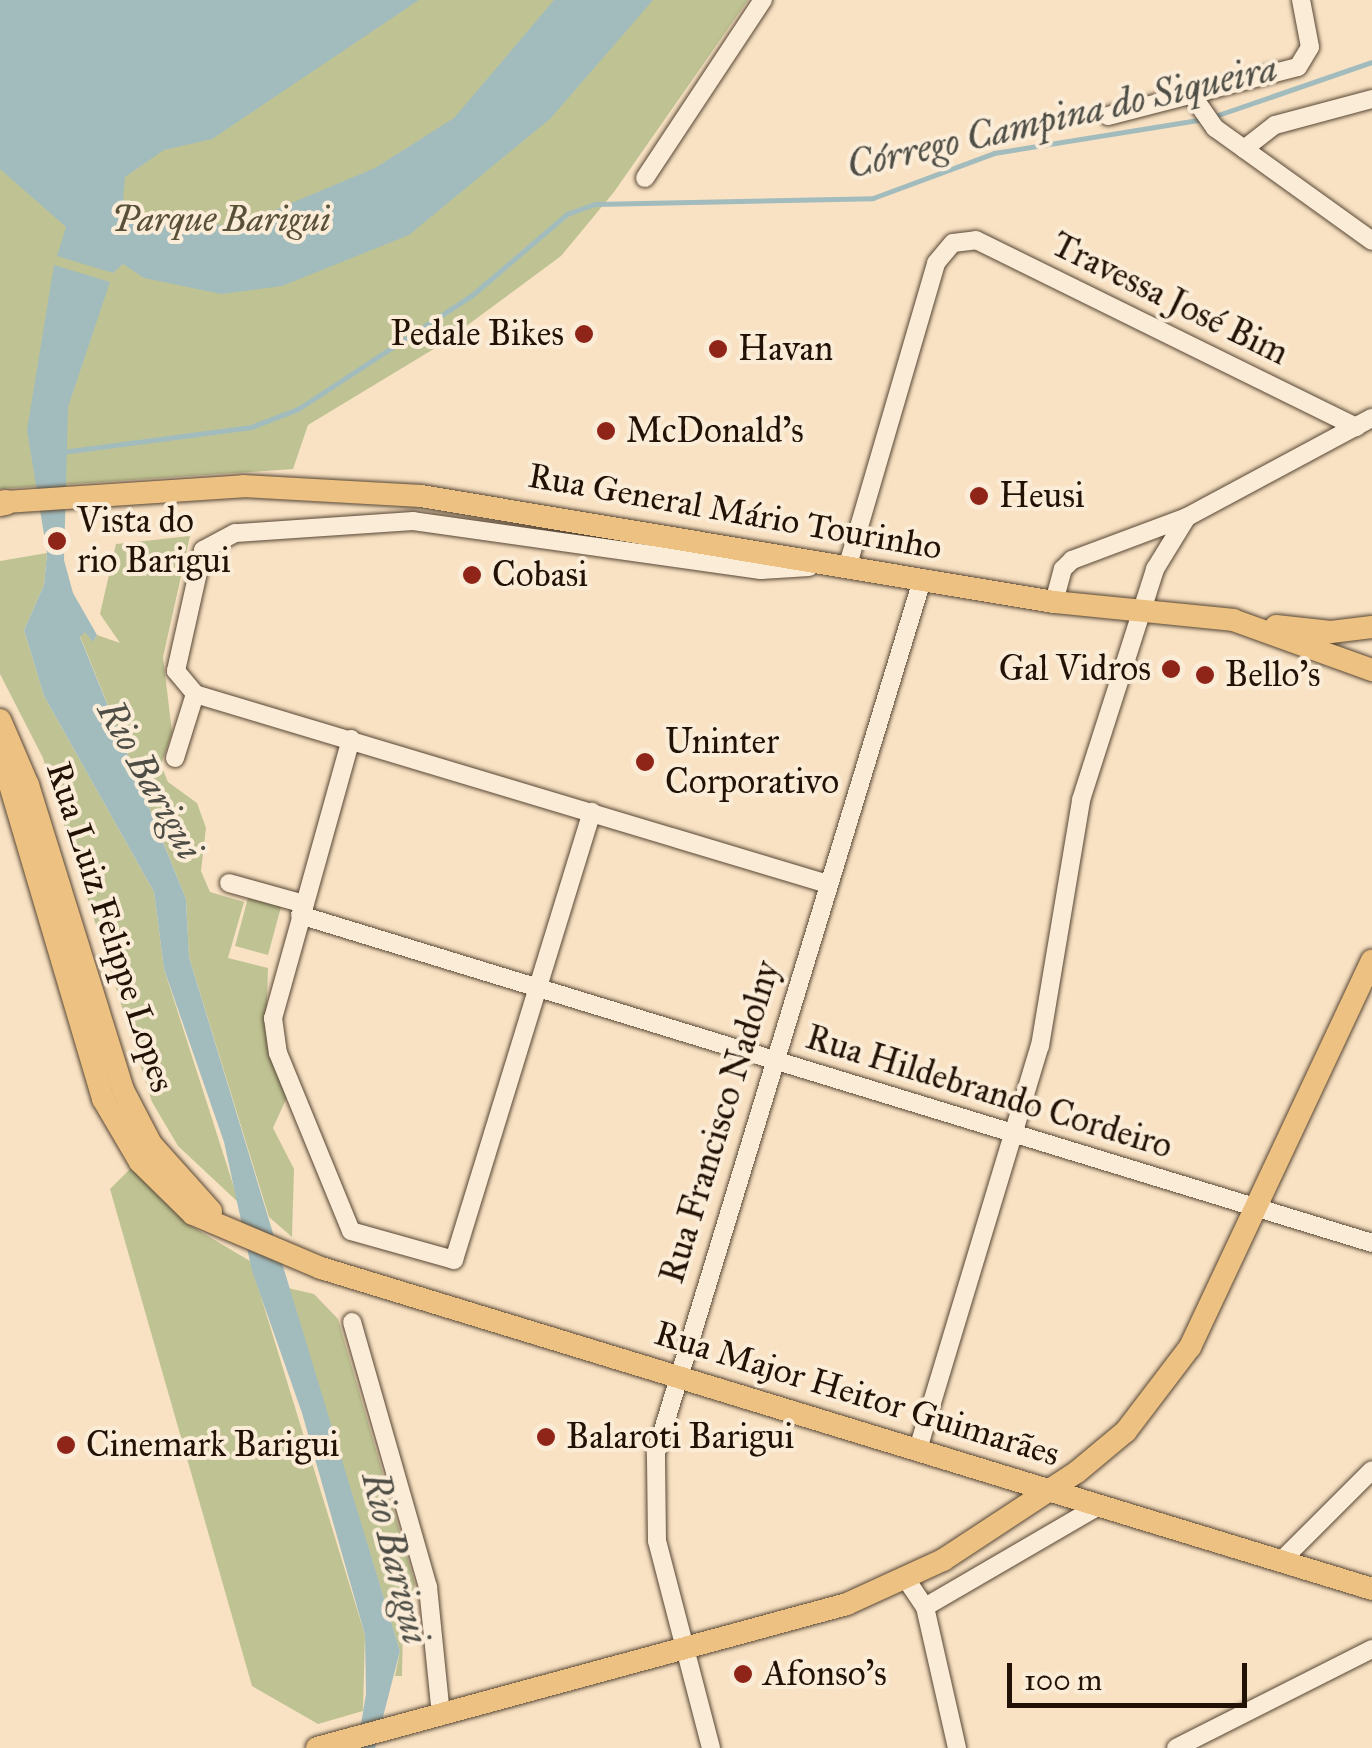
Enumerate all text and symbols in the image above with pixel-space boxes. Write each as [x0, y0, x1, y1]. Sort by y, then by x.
water label: Córrego Campina do Siqueira [842, 45, 1282, 189]
park label: Parque Barigui [112, 199, 330, 241]
street label: Travessa José Bim [1045, 224, 1295, 374]
place label: Pedale Bikes [391, 313, 564, 355]
marker: Pedale Bikes [573, 323, 595, 345]
place label: Havan [738, 328, 833, 370]
marker: Havan [707, 338, 729, 360]
place label: McDonald's [626, 410, 804, 452]
marker: McDonald's [595, 420, 617, 442]
street label: Rua General Mário Tourinho [525, 455, 945, 569]
place label: Heusi [999, 475, 1085, 517]
marker: Heusi [968, 485, 990, 507]
place label: Vista do rio Barigui [77, 500, 231, 582]
marker: Vista do rio Barigui [46, 530, 68, 552]
place label: Cobasi [492, 554, 588, 596]
marker: Cobasi [461, 564, 483, 586]
place label: Gal Vidros [999, 648, 1151, 690]
place label: Bello's [1225, 654, 1321, 696]
marker: Gal Vidros [1160, 658, 1182, 680]
marker: Bello's [1194, 664, 1216, 686]
water label: Rio Barigui [88, 692, 212, 868]
place label: Uninter Corporativo [665, 721, 839, 803]
marker: Uninter Corporativo [634, 751, 656, 773]
street label: Rua Luiz Felippe Lopes [37, 757, 183, 1097]
street label: Rua Francisco Nadolny [651, 956, 789, 1288]
street label: Rua Hildebrando Cordeiro [801, 1016, 1177, 1168]
street label: Rua Major Heitor Guimarães [649, 1312, 1065, 1476]
place label: Balaroti Barigui [566, 1416, 794, 1458]
place label: Cinemark Barigui [86, 1424, 339, 1466]
marker: Balaroti Barigui [535, 1426, 557, 1448]
marker: Cinemark Barigui [55, 1434, 77, 1456]
water label: Rio Barigui [352, 1467, 438, 1649]
scale bar [1012, 1643, 1252, 1705]
place label: Afonso's [763, 1653, 887, 1695]
text: 100 m [1024, 1662, 1102, 1698]
marker: Afonso's [732, 1663, 754, 1685]

